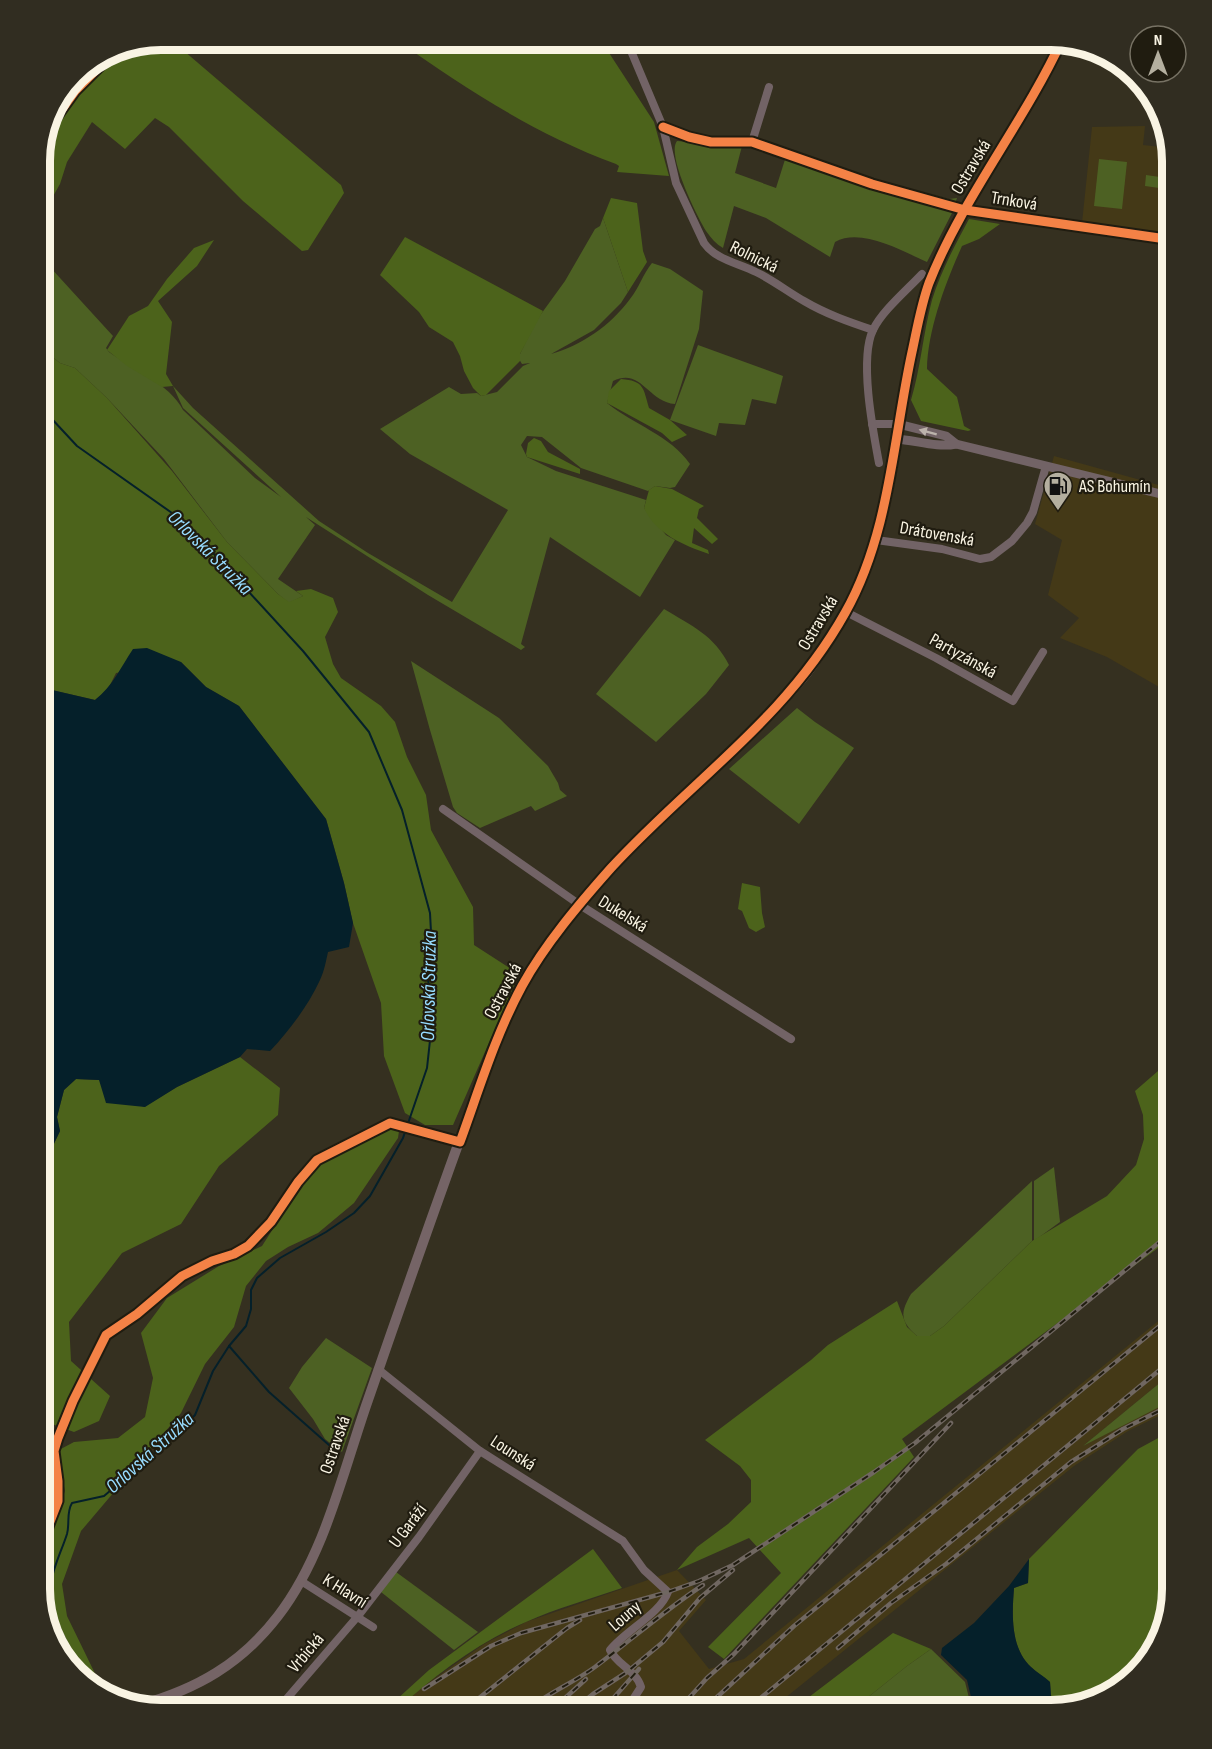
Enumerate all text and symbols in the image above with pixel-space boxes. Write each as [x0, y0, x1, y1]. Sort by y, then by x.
north arrow [1128, 24, 1188, 84]
text: N [1154, 31, 1162, 50]
street label: Ostravská [947, 136, 995, 198]
street label: Trnková [989, 187, 1039, 215]
street label: Rolnická [726, 236, 782, 278]
one-way arrow [919, 426, 938, 436]
fuel station icon: AS Bohumín [1042, 470, 1074, 512]
place label: AS Bohumín [1078, 476, 1151, 497]
water label: Orlovská Stružka [163, 506, 257, 600]
street label: Drátovenská [898, 517, 976, 551]
street label: Ostravská [794, 592, 842, 654]
street label: Partyzánská [926, 629, 1000, 683]
street label: Dukelská [595, 891, 651, 937]
water label: Orlovská Stružka [416, 931, 442, 1041]
street label: Ostravská [480, 960, 526, 1022]
water label: Orlovská Stružka [101, 1407, 199, 1499]
street label: Ostravská [315, 1413, 355, 1477]
street label: Lounská [487, 1431, 540, 1475]
street label: U Garáží [385, 1500, 432, 1552]
street label: K Hlavní [319, 1569, 372, 1613]
street label: Louny [605, 1596, 646, 1636]
street label: Vrbická [284, 1629, 328, 1677]

